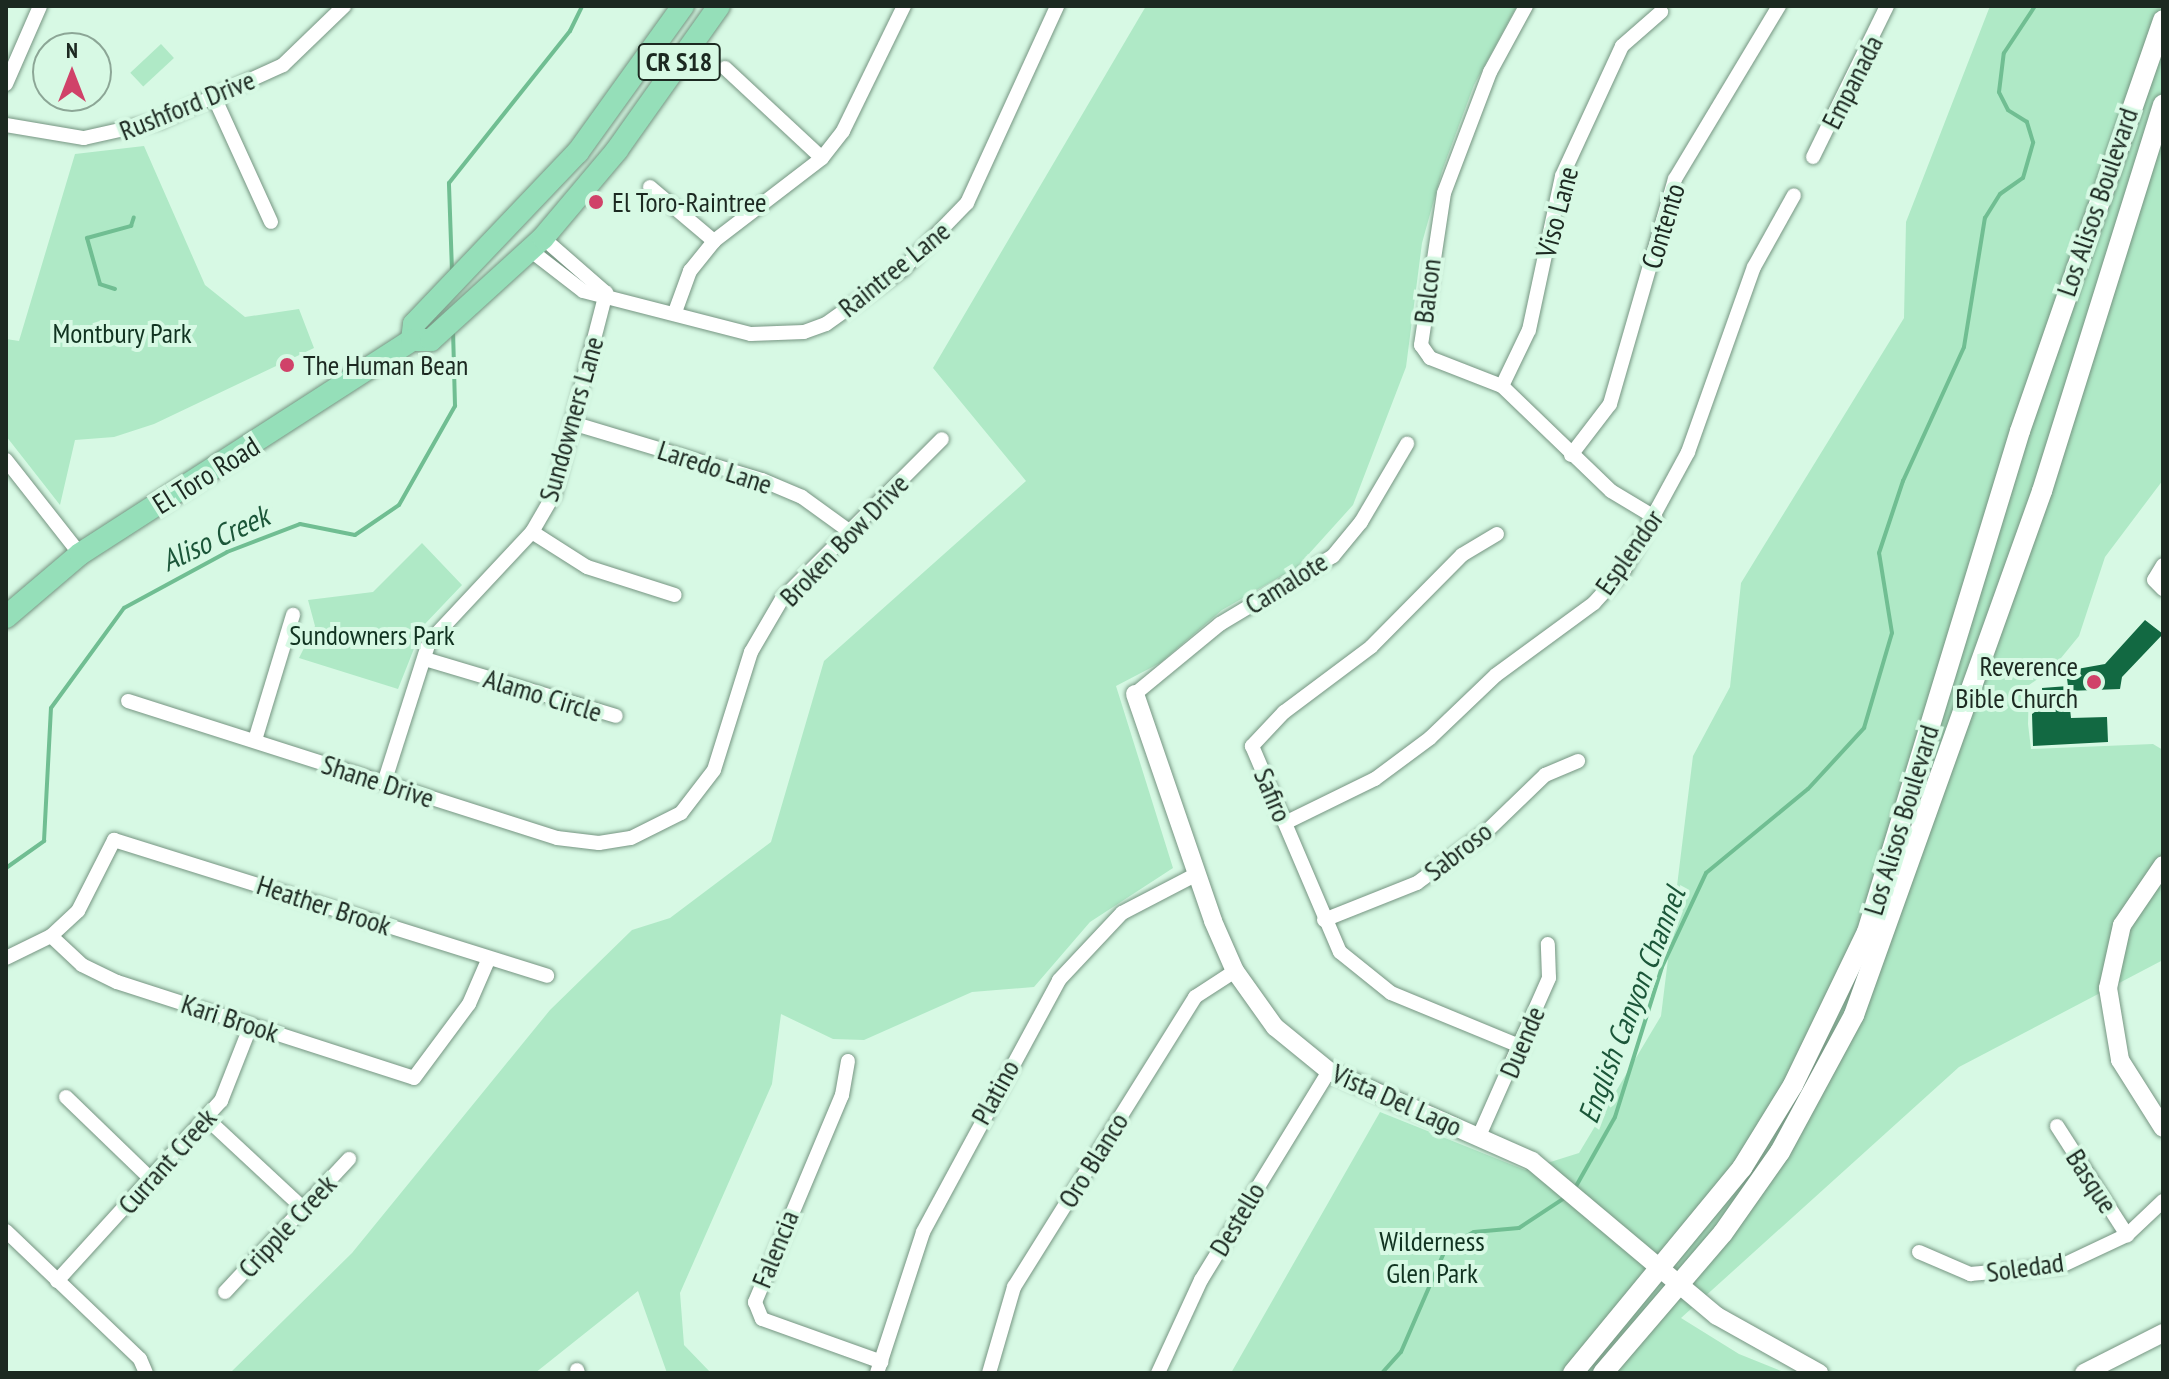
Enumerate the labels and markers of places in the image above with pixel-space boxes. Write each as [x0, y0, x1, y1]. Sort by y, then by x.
place label: El Toro-Raintree [612, 185, 767, 219]
marker: El Toro-Raintree [587, 193, 605, 211]
place label: The Human Bean [303, 348, 468, 382]
marker: The Human Bean [278, 356, 296, 374]
place label: Reverence Bible Church [1955, 649, 2078, 715]
marker: Reverence Bible Church [2085, 673, 2103, 691]

